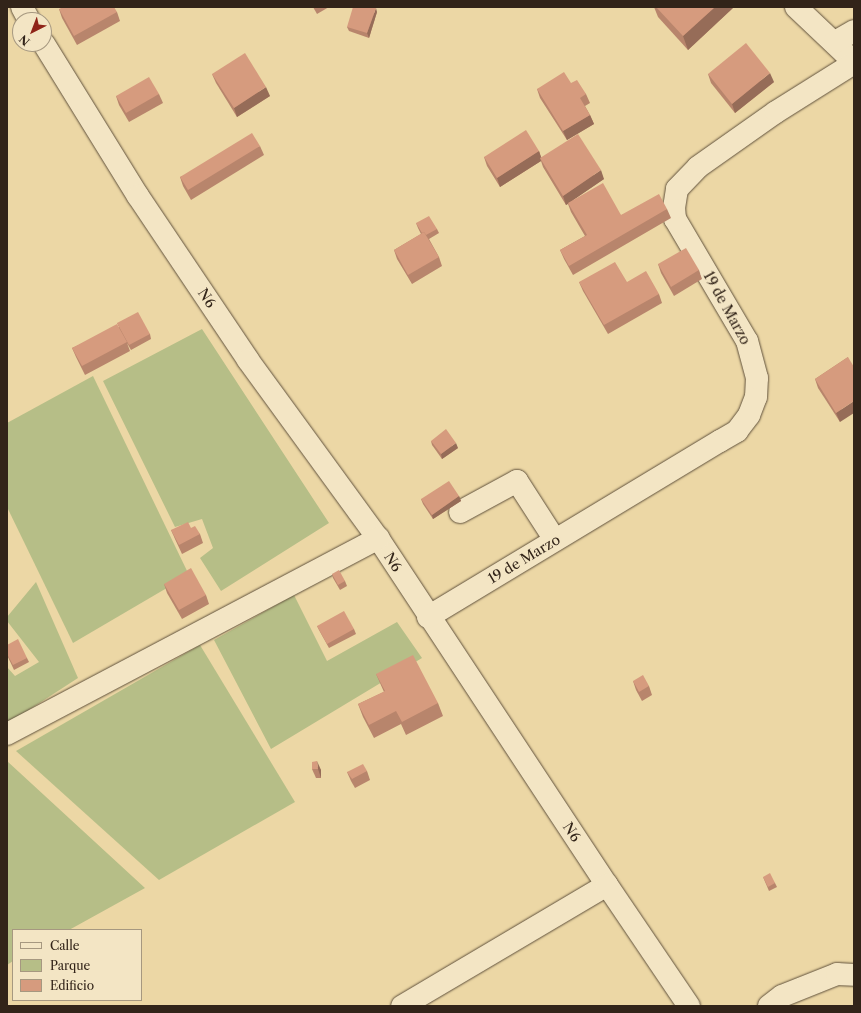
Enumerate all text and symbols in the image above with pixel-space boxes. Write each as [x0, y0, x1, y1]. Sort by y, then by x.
north arrow [12, 12, 52, 52]
text: N [16, 32, 33, 49]
street label: 19 de Marzo [700, 268, 754, 348]
street label: N6 [195, 285, 219, 311]
street label: 19 de Marzo [485, 531, 563, 587]
street label: N6 [381, 549, 405, 575]
street label: N6 [560, 819, 584, 845]
legend [12, 929, 142, 1001]
text: Calle [50, 938, 79, 953]
text: Parque [50, 958, 90, 973]
text: Edificio [50, 978, 94, 993]

